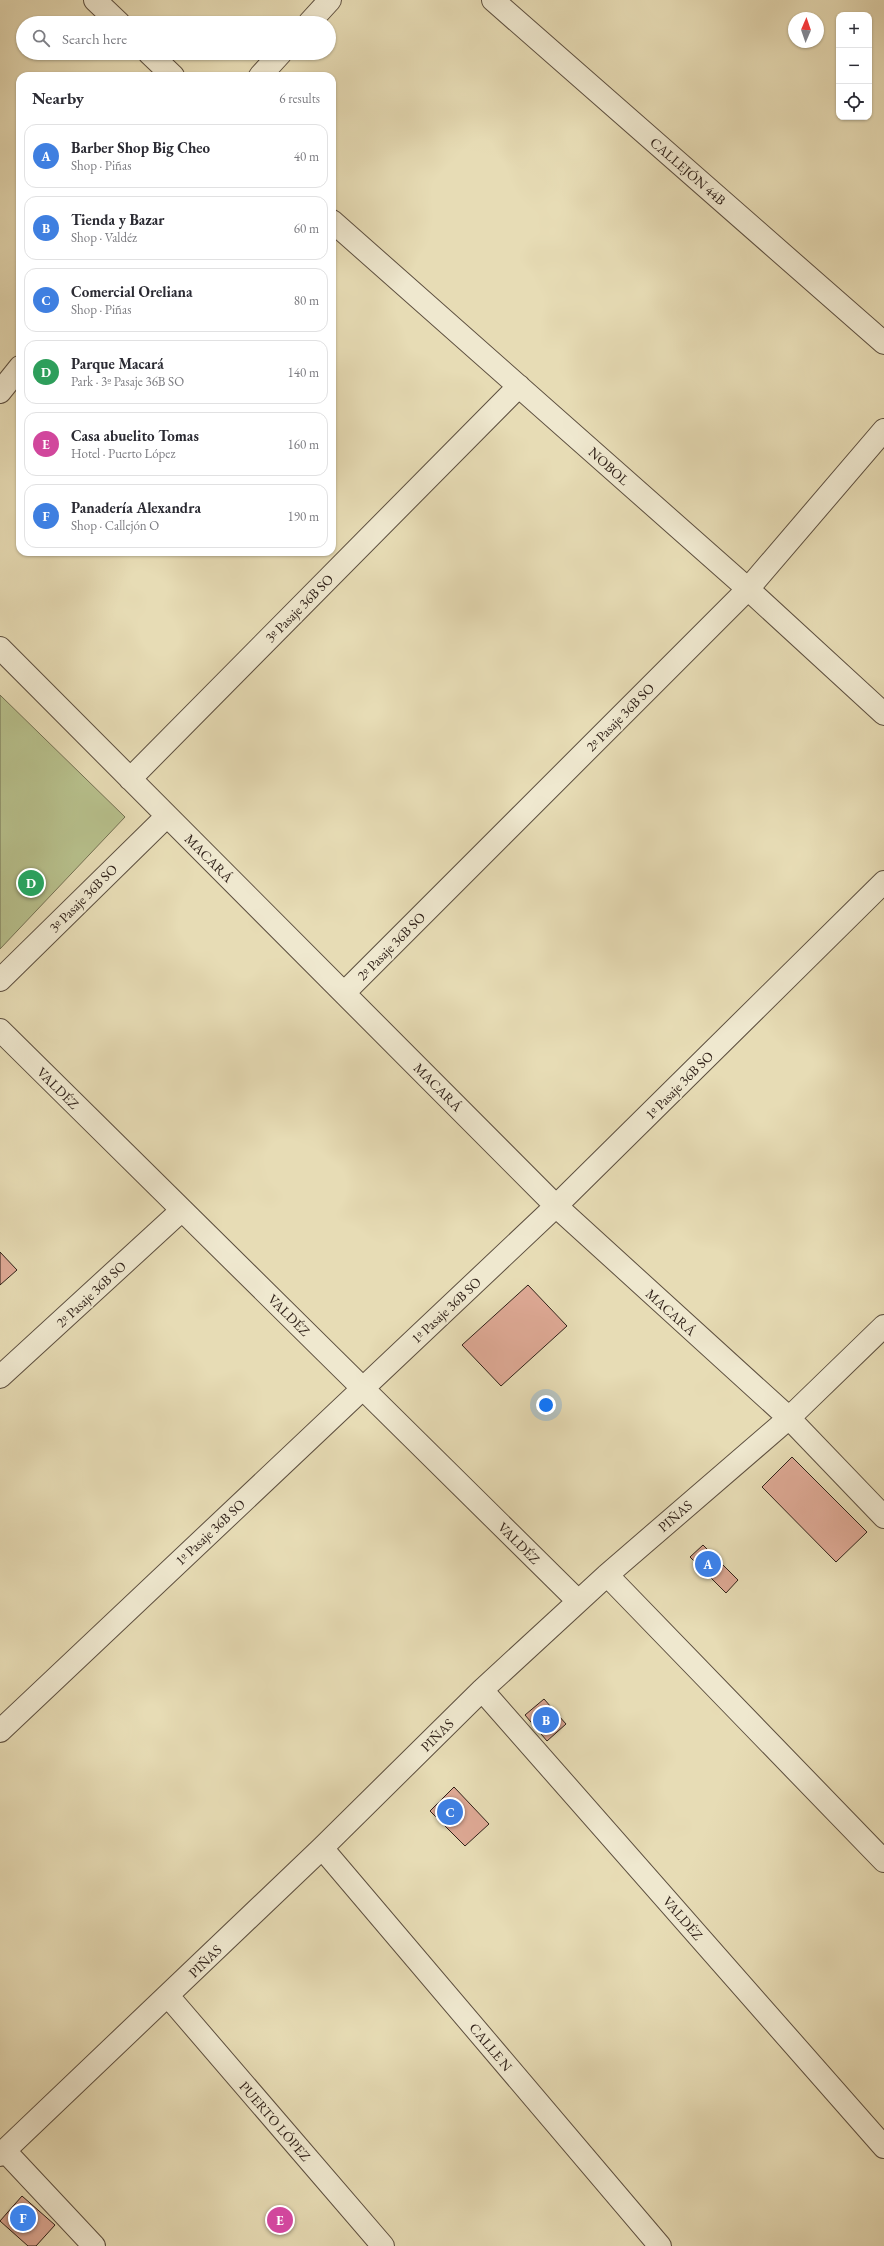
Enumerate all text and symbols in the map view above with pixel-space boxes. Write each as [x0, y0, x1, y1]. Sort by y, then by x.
north arrow [788, 12, 824, 48]
map controls [836, 12, 872, 120]
button: + [836, 12, 872, 48]
search box [16, 16, 336, 60]
icon: search [30, 27, 52, 49]
text: Search here [62, 29, 127, 48]
button: − [836, 48, 872, 84]
button: locate [836, 84, 872, 120]
text: Nearby [32, 87, 84, 109]
text: 6 results [279, 90, 320, 107]
street label: CALLEJÓN 44B [646, 133, 730, 209]
text: Barber Shop Big Cheo [71, 138, 210, 157]
text: A [41, 148, 51, 165]
text: 40 m [294, 148, 319, 165]
text: Shop · Piñas [71, 157, 131, 174]
text: Tienda y Bazar [71, 210, 164, 229]
text: B [42, 220, 50, 237]
text: 60 m [294, 220, 319, 237]
text: Shop · Valdéz [71, 229, 137, 246]
text: Comercial Oreliana [71, 282, 193, 301]
text: C [41, 292, 51, 309]
text: 80 m [294, 292, 319, 309]
text: Shop · Piñas [71, 301, 131, 318]
text: Parque Macará [71, 354, 164, 373]
text: D [41, 364, 51, 381]
text: 140 m [288, 364, 319, 381]
text: Park · 3º Pasaje 36B SO [71, 373, 184, 390]
text: Casa abuelito Tomas [71, 426, 199, 445]
text: E [42, 436, 50, 453]
text: 160 m [288, 436, 319, 453]
street label: NOBOL [585, 443, 634, 490]
text: Hotel · Puerto López [71, 445, 175, 462]
text: Panadería Alexandra [71, 498, 201, 517]
text: F [42, 508, 50, 525]
text: 190 m [288, 508, 319, 525]
text: Shop · Callejón O [71, 517, 159, 534]
street label: 3º Pasaje 36B SO [261, 570, 337, 646]
street label: 2º Pasaje 36B SO [582, 679, 658, 755]
street label: MACARÁ [181, 830, 237, 886]
street label: 3º Pasaje 36B SO [45, 860, 121, 936]
pin: D [18, 868, 44, 898]
street label: 2º Pasaje 36B SO [353, 908, 429, 984]
street label: 1º Pasaje 36B SO [641, 1047, 717, 1123]
street label: MACARÁ [410, 1059, 466, 1115]
street label: VALDÉZ [33, 1063, 83, 1113]
street label: 2º Pasaje 36B SO [52, 1257, 130, 1331]
street label: 1º Pasaje 36B SO [407, 1273, 485, 1347]
street label: MACARÁ [642, 1285, 700, 1340]
street label: VALDÉZ [264, 1290, 314, 1340]
your location [536, 1395, 556, 1415]
street label: 1º Pasaje 36B SO [171, 1495, 249, 1569]
street label: PIÑAS [654, 1496, 696, 1536]
street label: VALDÉZ [494, 1518, 544, 1568]
pin: A [695, 1549, 721, 1579]
pin: B [533, 1705, 559, 1735]
street label: PIÑAS [417, 1715, 457, 1755]
pin: C [437, 1797, 463, 1827]
street label: VALDÉZ [659, 1892, 707, 1944]
street label: PIÑAS [184, 1941, 226, 1981]
street label: CALLE N [466, 2019, 516, 2075]
street label: PUERTO LÓPEZ [235, 2077, 315, 2165]
pin: F [10, 2203, 36, 2233]
pin: E [267, 2205, 293, 2235]

